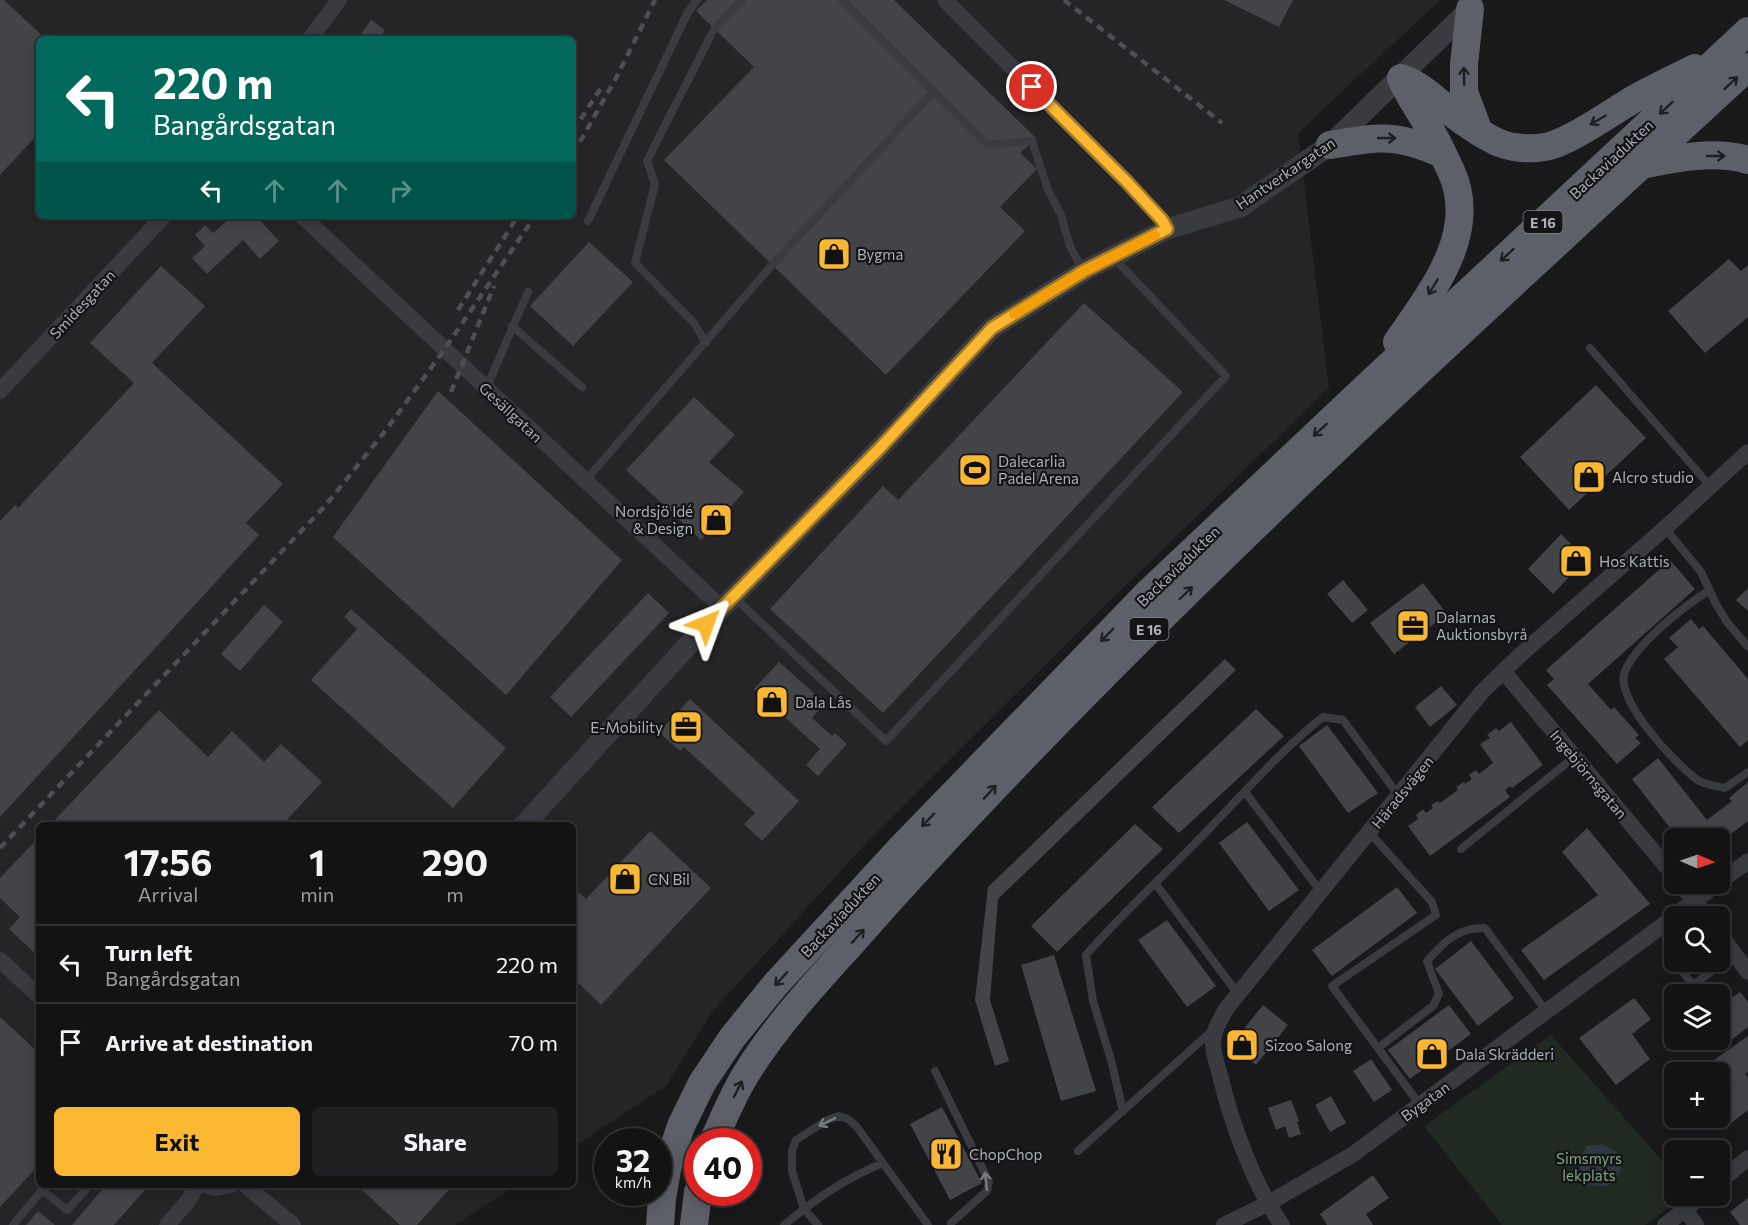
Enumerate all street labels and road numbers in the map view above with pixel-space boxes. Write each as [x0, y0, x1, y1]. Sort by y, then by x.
street label: Backaviadukten [1565, 116, 1657, 202]
street label: Hantverkargatan [1232, 133, 1338, 213]
road number: E 16 [1524, 211, 1562, 233]
street label: Smidesgatan [46, 266, 118, 342]
street label: Gesällgatan [476, 378, 546, 446]
street label: Backaviadukten [1133, 522, 1223, 610]
road number: E 16 [1130, 618, 1168, 640]
street label: Ingebjörnsgatan [1547, 726, 1631, 822]
street label: Häradsvägen [1367, 752, 1437, 832]
street label: Backaviadukten [797, 869, 883, 961]
street label: Bygatan [1397, 1077, 1453, 1125]

